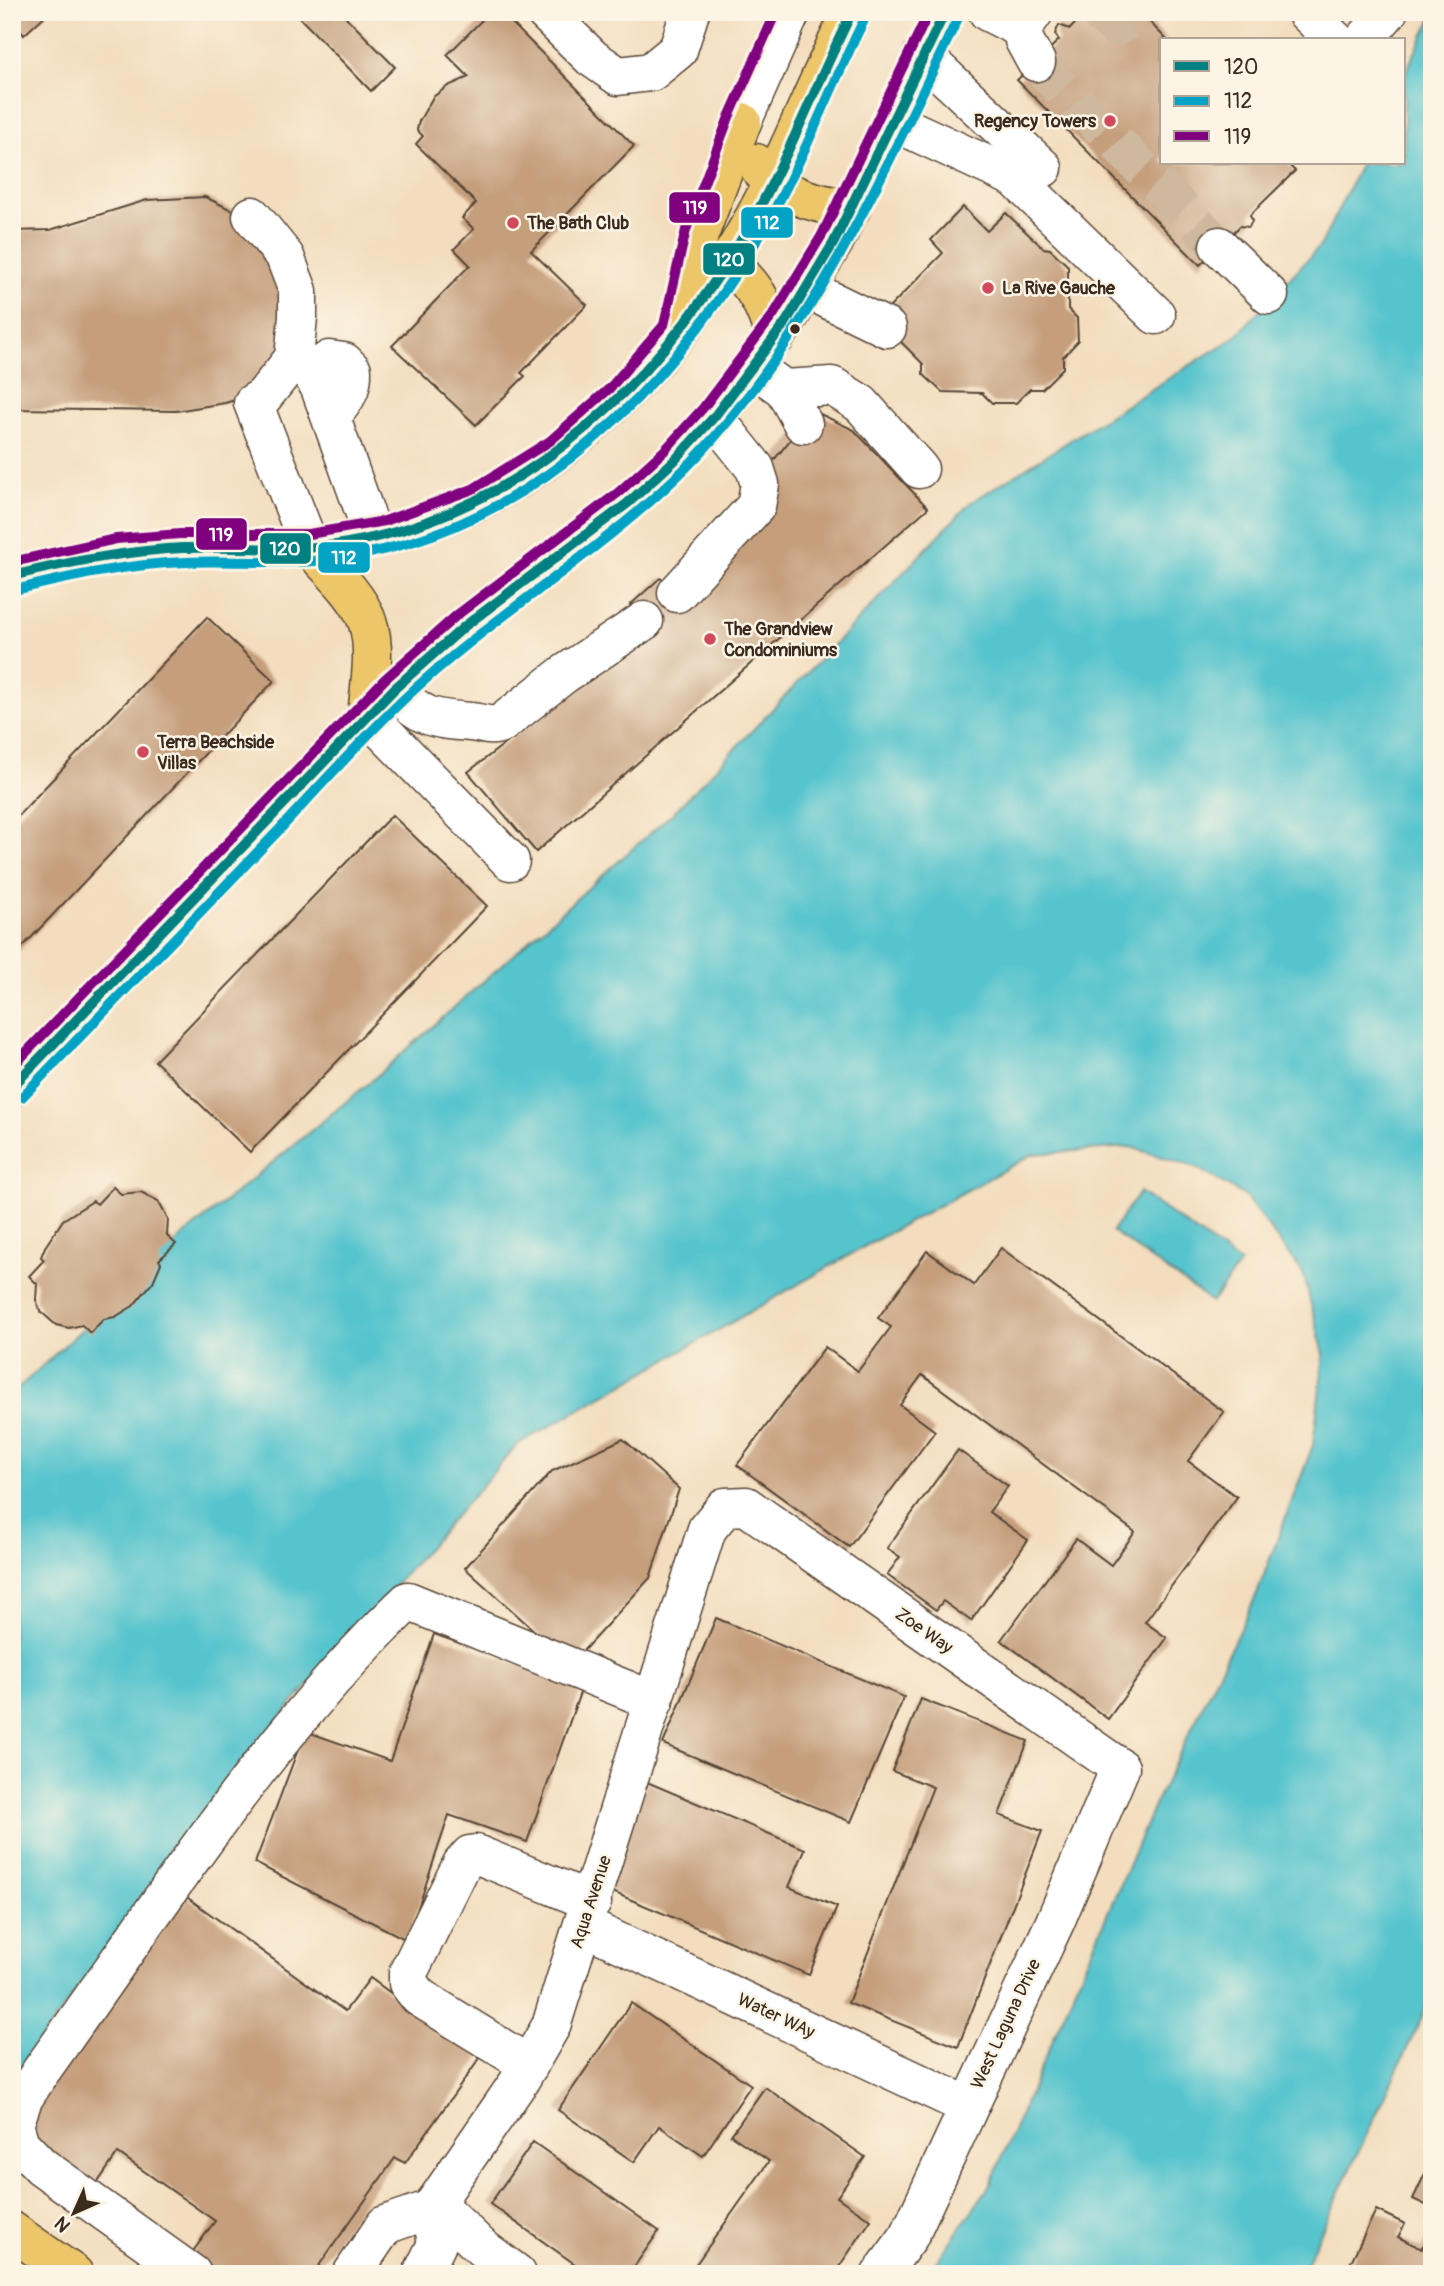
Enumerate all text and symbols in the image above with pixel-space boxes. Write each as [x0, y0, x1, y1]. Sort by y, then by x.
legend [1160, 38, 1406, 164]
text: 120 [1224, 54, 1258, 81]
text: 112 [1224, 88, 1252, 115]
place label: Regency Towers [974, 110, 1097, 133]
marker: Regency Towers [1102, 113, 1118, 129]
text: 119 [1224, 124, 1251, 151]
line badge: 119 [668, 191, 721, 224]
text: 119 [683, 196, 708, 220]
line badge: 112 [740, 206, 794, 239]
text: 112 [754, 211, 780, 235]
place label: The Bath Club [526, 212, 629, 235]
marker: The Bath Club [505, 215, 521, 231]
line badge: 120 [702, 242, 756, 276]
text: 120 [713, 248, 745, 272]
place label: La Rive Gauche [1002, 277, 1116, 300]
marker: La Rive Gauche [980, 280, 996, 296]
unlabelled marker [788, 322, 802, 336]
line badge: 119 [195, 517, 248, 551]
text: 119 [209, 523, 234, 547]
line badge: 120 [259, 532, 312, 565]
text: 120 [269, 537, 301, 561]
line badge: 112 [317, 541, 371, 574]
text: 112 [331, 546, 357, 570]
place label: The Grandview Condominiums [723, 618, 838, 662]
marker: The Grandview Condominiums [702, 631, 718, 647]
place label: Terra Beachside Villas [156, 731, 275, 775]
marker: Terra Beachside Villas [135, 744, 151, 760]
street label: Zoe Way [891, 1603, 958, 1659]
street label: Aqua Avenue [565, 1852, 617, 1952]
street label: West Laguna Drive [966, 1955, 1046, 2093]
street label: Water WAy [734, 1988, 819, 2044]
north arrow [38, 2178, 108, 2248]
text: N [50, 2211, 76, 2237]

